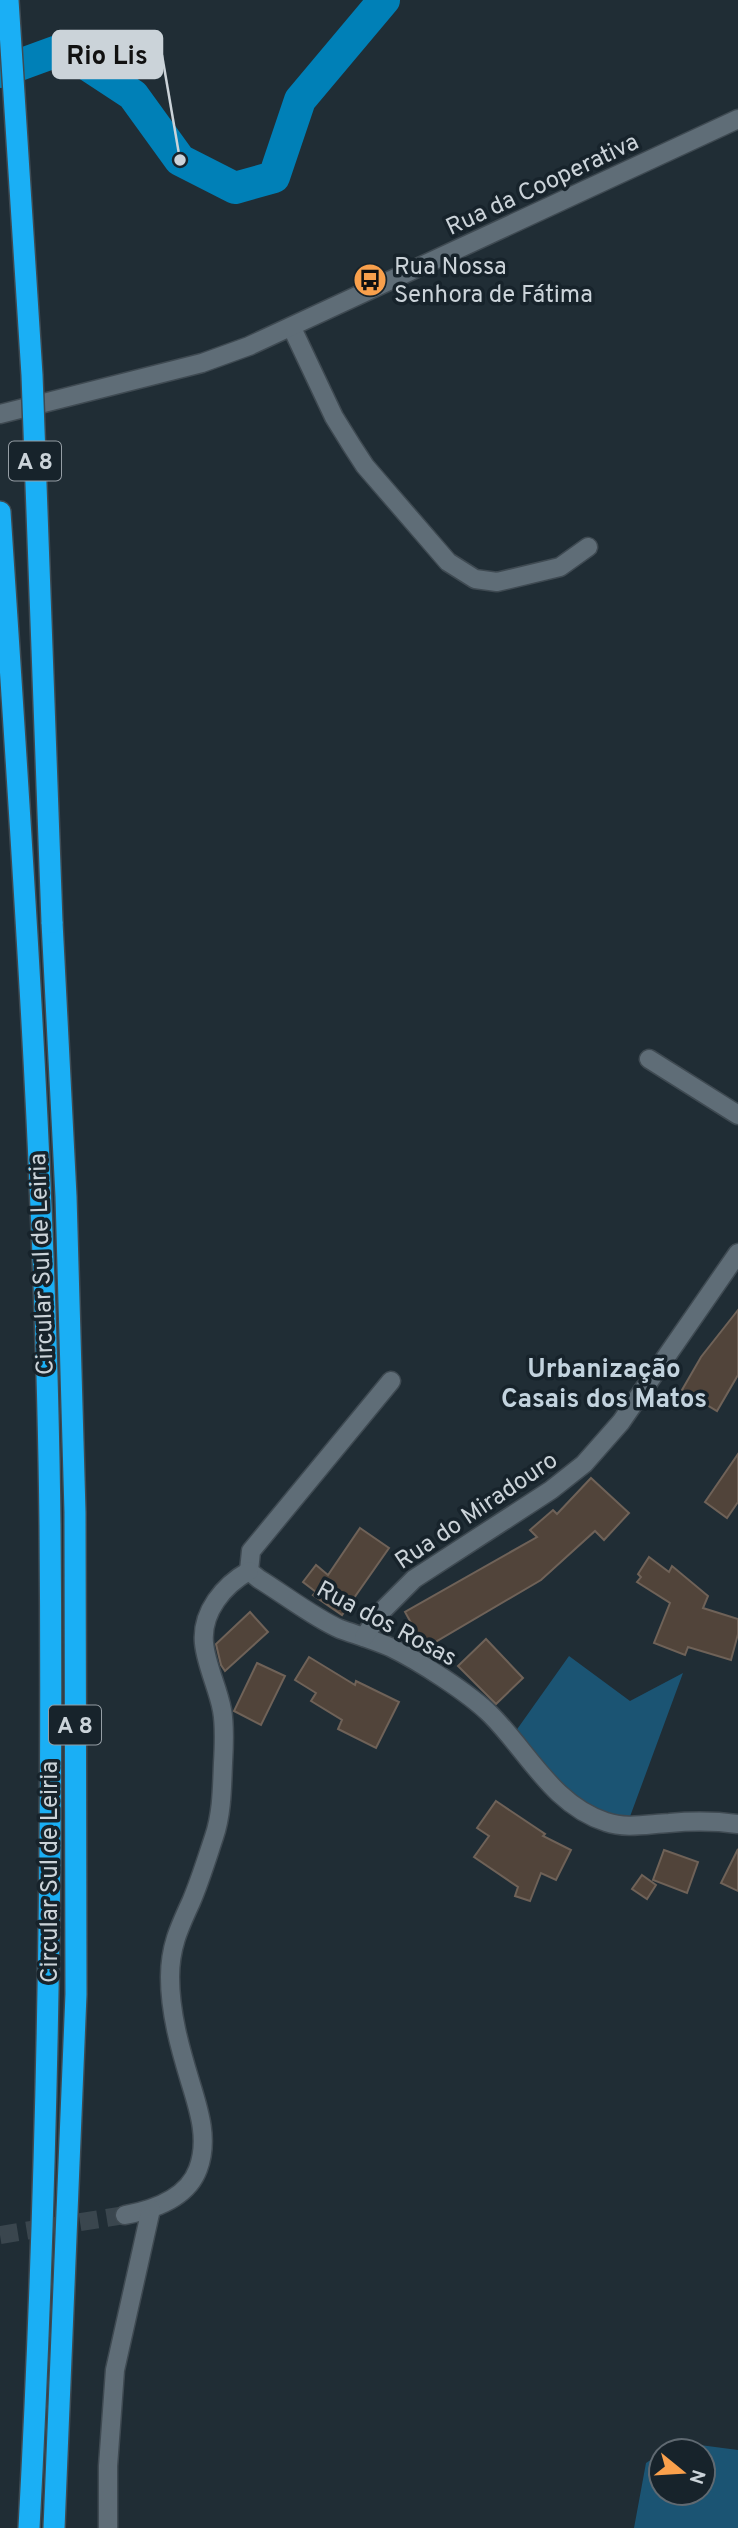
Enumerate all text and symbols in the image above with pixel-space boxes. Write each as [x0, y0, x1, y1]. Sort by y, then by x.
callout: Rio Lis [53, 31, 162, 78]
text: Rio Lis [66, 41, 148, 74]
street label: Rua da Cooperativa [442, 128, 644, 244]
place label: Rua Nossa Senhora de Fátima [394, 253, 593, 311]
bus stop icon: Rua Nossa Senhora de Fátima [351, 261, 389, 299]
road number: A 8 [9, 442, 61, 481]
street label: Circular Sul de Leiria [24, 1152, 62, 1375]
district label: Urbanização Casais dos Matos [501, 1354, 707, 1417]
street label: Rua do Miradouro [390, 1446, 564, 1577]
street label: Rua dos Rosas [311, 1575, 461, 1674]
road number: A 8 [49, 1706, 101, 1744]
street label: Circular Sul de Leiria [36, 1761, 66, 1983]
north arrow [647, 2437, 717, 2507]
text: N [683, 2466, 710, 2487]

